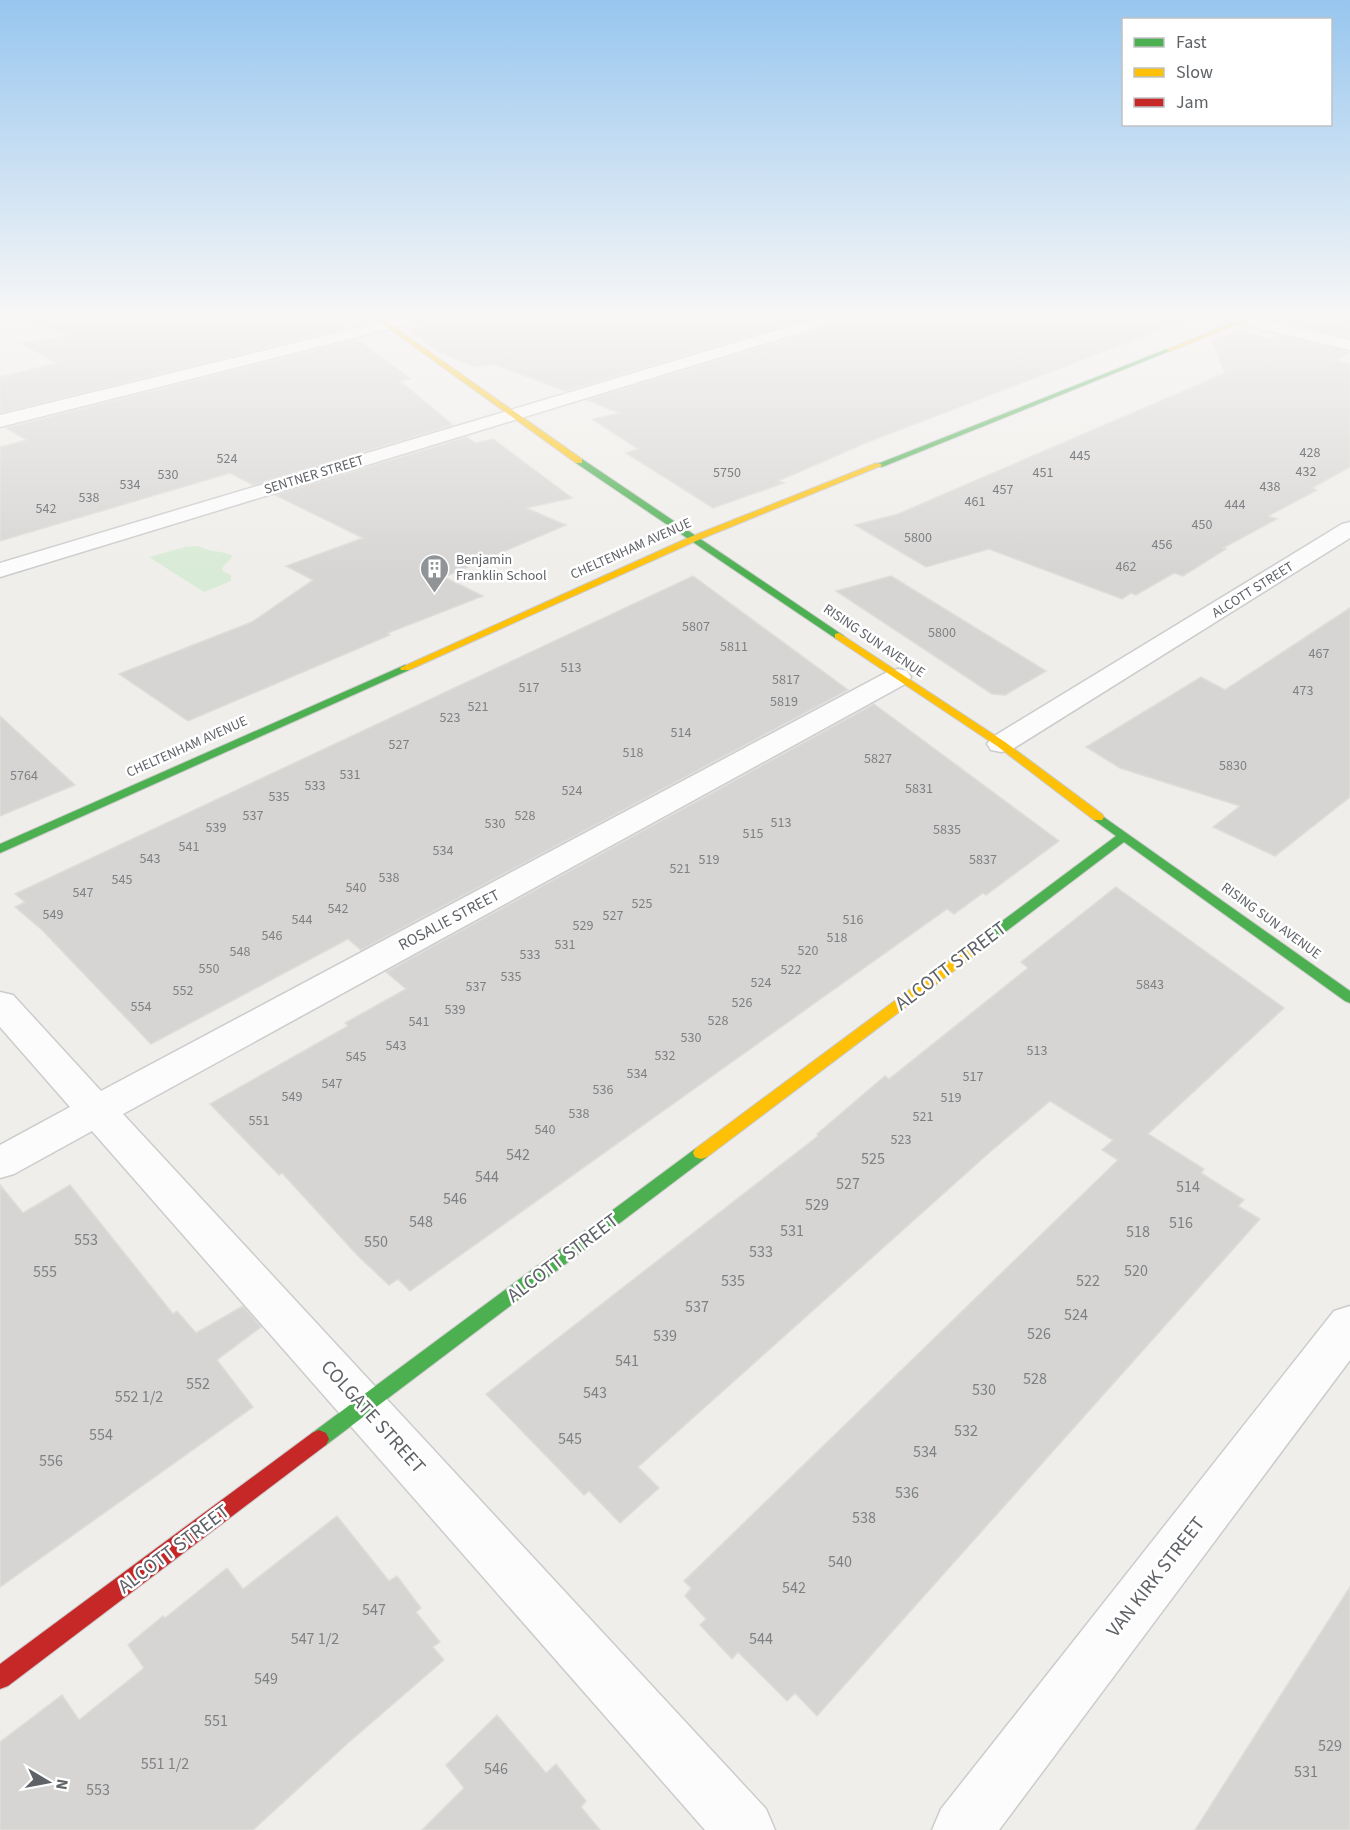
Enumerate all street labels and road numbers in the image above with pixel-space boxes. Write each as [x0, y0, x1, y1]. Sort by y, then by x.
street label: SENTNER STREET [262, 450, 367, 500]
street label: CHELTENHAM AVENUE [567, 513, 695, 585]
street label: ALCOTT STREET [1208, 557, 1298, 623]
street label: RISING SUN AVENUE [819, 599, 929, 683]
street label: CHELTENHAM AVENUE [123, 711, 251, 783]
street label: RISING SUN AVENUE [1217, 878, 1325, 964]
street label: ROSALIE STREET [394, 884, 504, 956]
street label: ALCOTT STREET [889, 915, 1013, 1017]
street label: ALCOTT STREET [501, 1207, 625, 1309]
street label: COLGATE STREET [314, 1354, 432, 1480]
street label: ALCOTT STREET [112, 1498, 236, 1600]
street label: VAN KIRK STREET [1100, 1511, 1212, 1643]

